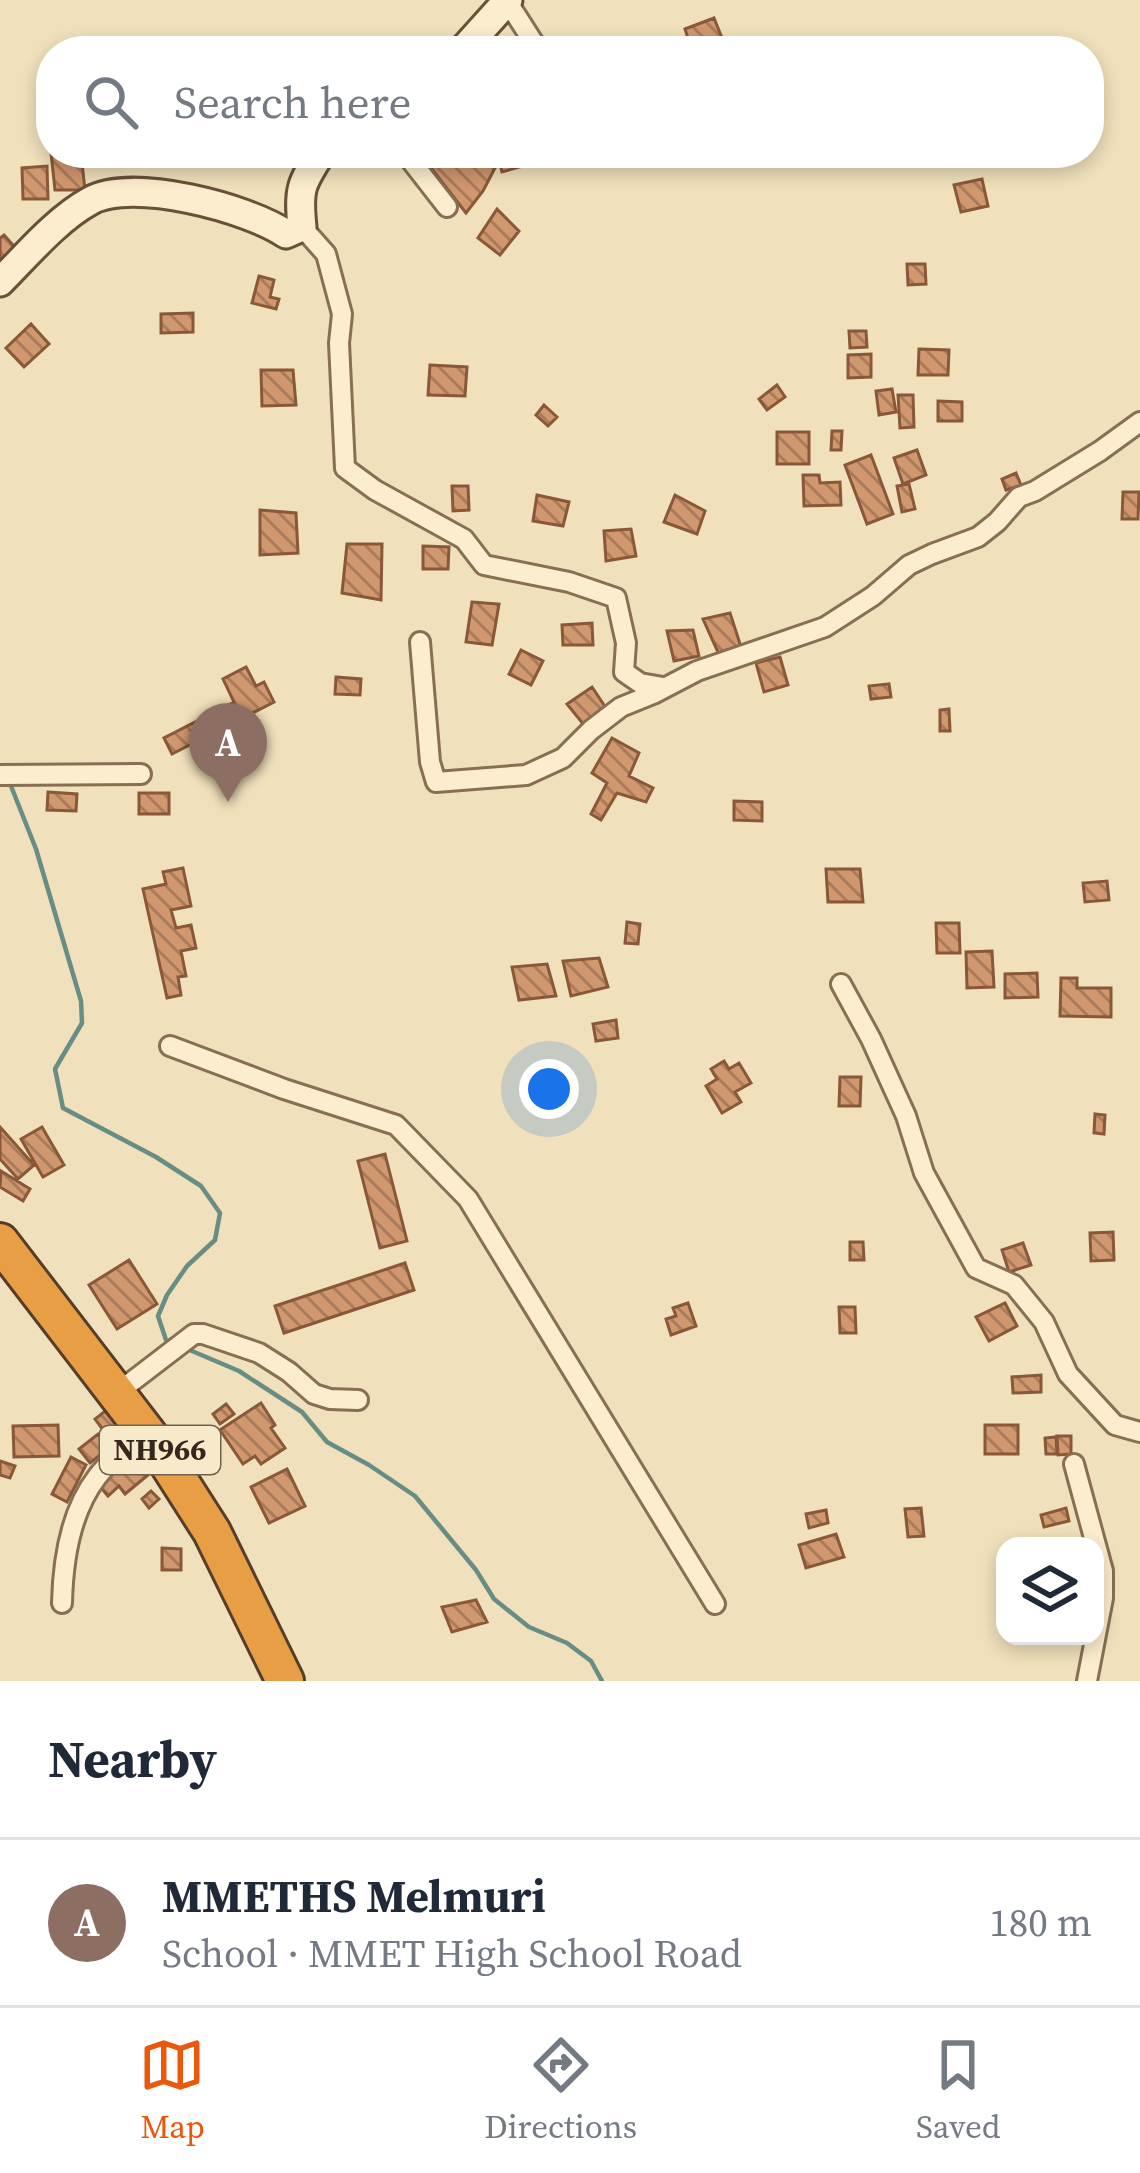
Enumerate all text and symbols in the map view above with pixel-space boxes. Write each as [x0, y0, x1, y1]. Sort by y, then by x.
search box [36, 36, 1104, 168]
icon: search [78, 69, 144, 135]
text: Search here [174, 71, 411, 133]
pin: A [189, 703, 267, 802]
your location [519, 1059, 579, 1119]
road number: NH966 [100, 1426, 220, 1474]
map controls [996, 1537, 1104, 1645]
button: layers [996, 1537, 1104, 1645]
text: Nearby [48, 1724, 217, 1794]
text: MMETHS Melmuri [162, 1865, 546, 1927]
text: A [74, 1896, 100, 1949]
text: 180 m [989, 1896, 1092, 1949]
text: School · MMET High School Road [162, 1927, 742, 1980]
tab: Map [139, 2032, 205, 2149]
tab: Directions [484, 2032, 637, 2149]
tab: Saved [916, 2032, 1001, 2149]

